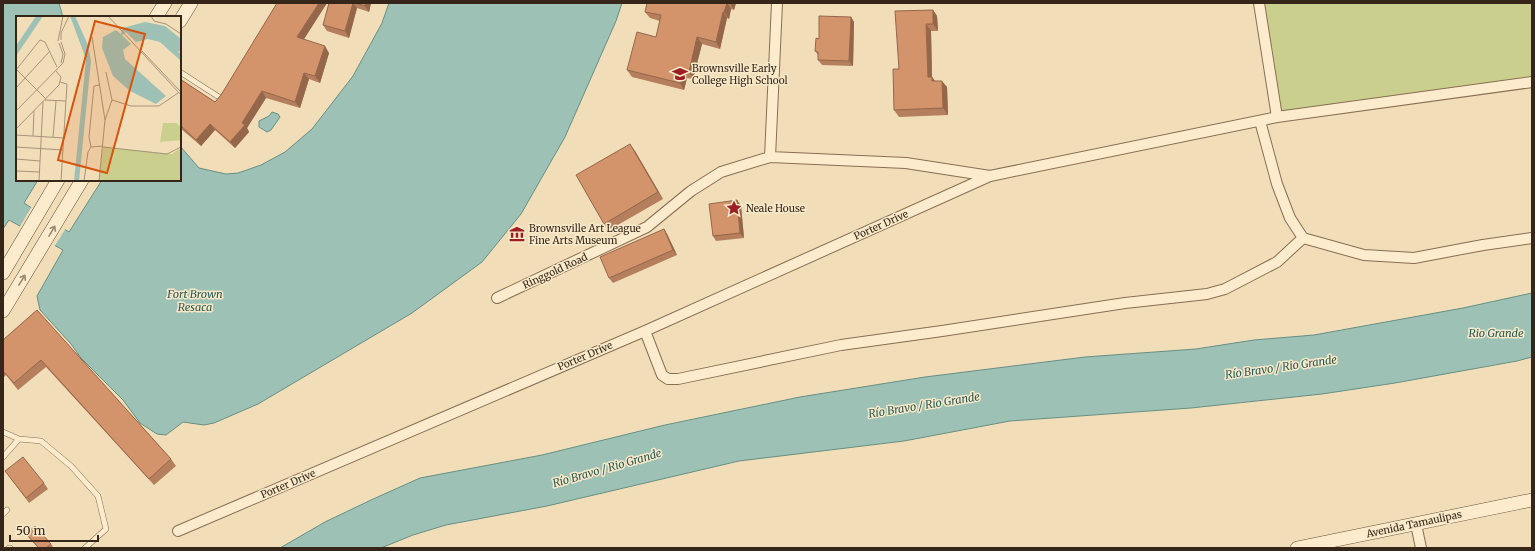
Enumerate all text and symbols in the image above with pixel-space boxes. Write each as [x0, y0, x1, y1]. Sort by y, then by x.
inset map [16, 16, 181, 181]
place label: Brownsville Early College High School [692, 62, 788, 87]
school or university icon: Brownsville Early College High School [671, 65, 689, 83]
place icon: Neale House [725, 199, 743, 217]
place label: Neale House [746, 202, 805, 215]
street label: Porter Drive [852, 207, 910, 243]
place label: Brownsville Art League Fine Arts Museum [529, 222, 641, 247]
one-way arrow [48, 225, 56, 237]
museum icon: Brownsville Art League Fine Arts Museum [508, 225, 526, 243]
street label: Ringgold Road [520, 250, 590, 292]
one-way arrow [18, 275, 26, 286]
water label: Fort Brown Resaca [166, 287, 223, 314]
water label: Rio Grande [1468, 326, 1524, 340]
street label: Porter Drive [556, 339, 614, 373]
water label: Río Bravo / Rio Grande [1224, 352, 1338, 382]
water label: Río Bravo / Rio Grande [867, 389, 981, 421]
water label: Río Bravo / Rio Grande [551, 446, 663, 490]
street label: Porter Drive [259, 467, 317, 501]
street label: Avenida Tamaulipas [1364, 508, 1463, 541]
scale bar [10, 517, 98, 543]
text: 50 m [16, 523, 45, 538]

